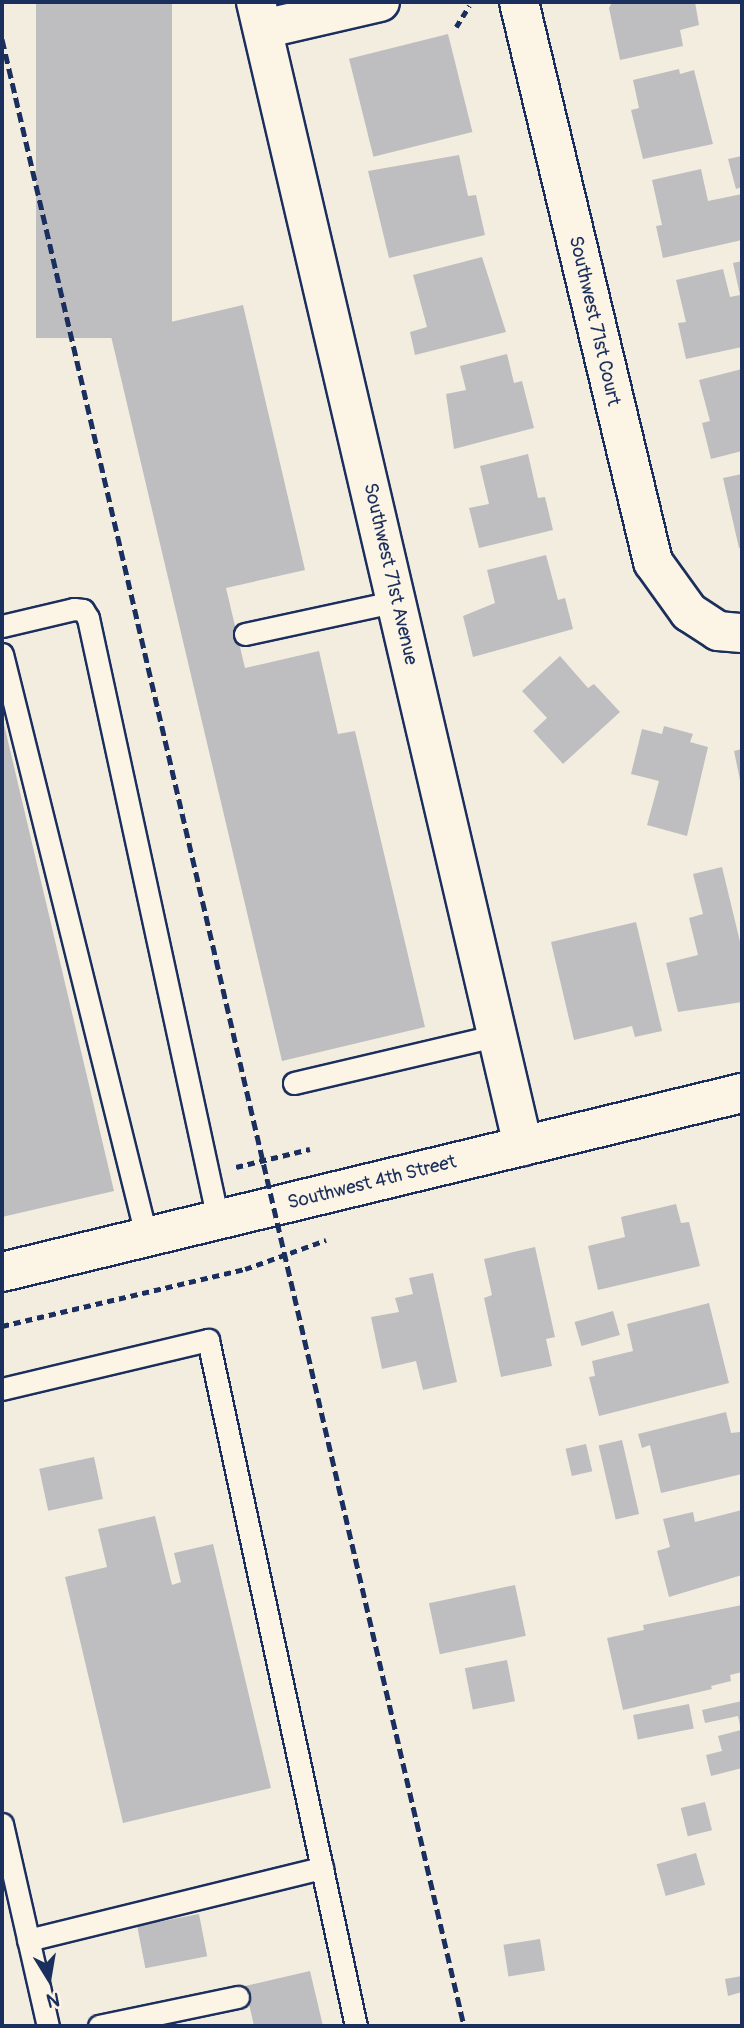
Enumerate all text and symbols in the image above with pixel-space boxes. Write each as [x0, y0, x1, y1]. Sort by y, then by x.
street label: Southwest 71st Court [563, 234, 625, 408]
street label: Southwest 71st Avenue [358, 481, 422, 667]
street label: Southwest 4th Street [285, 1151, 459, 1215]
north arrow [14, 1944, 84, 2014]
text: N [44, 1987, 62, 2013]

